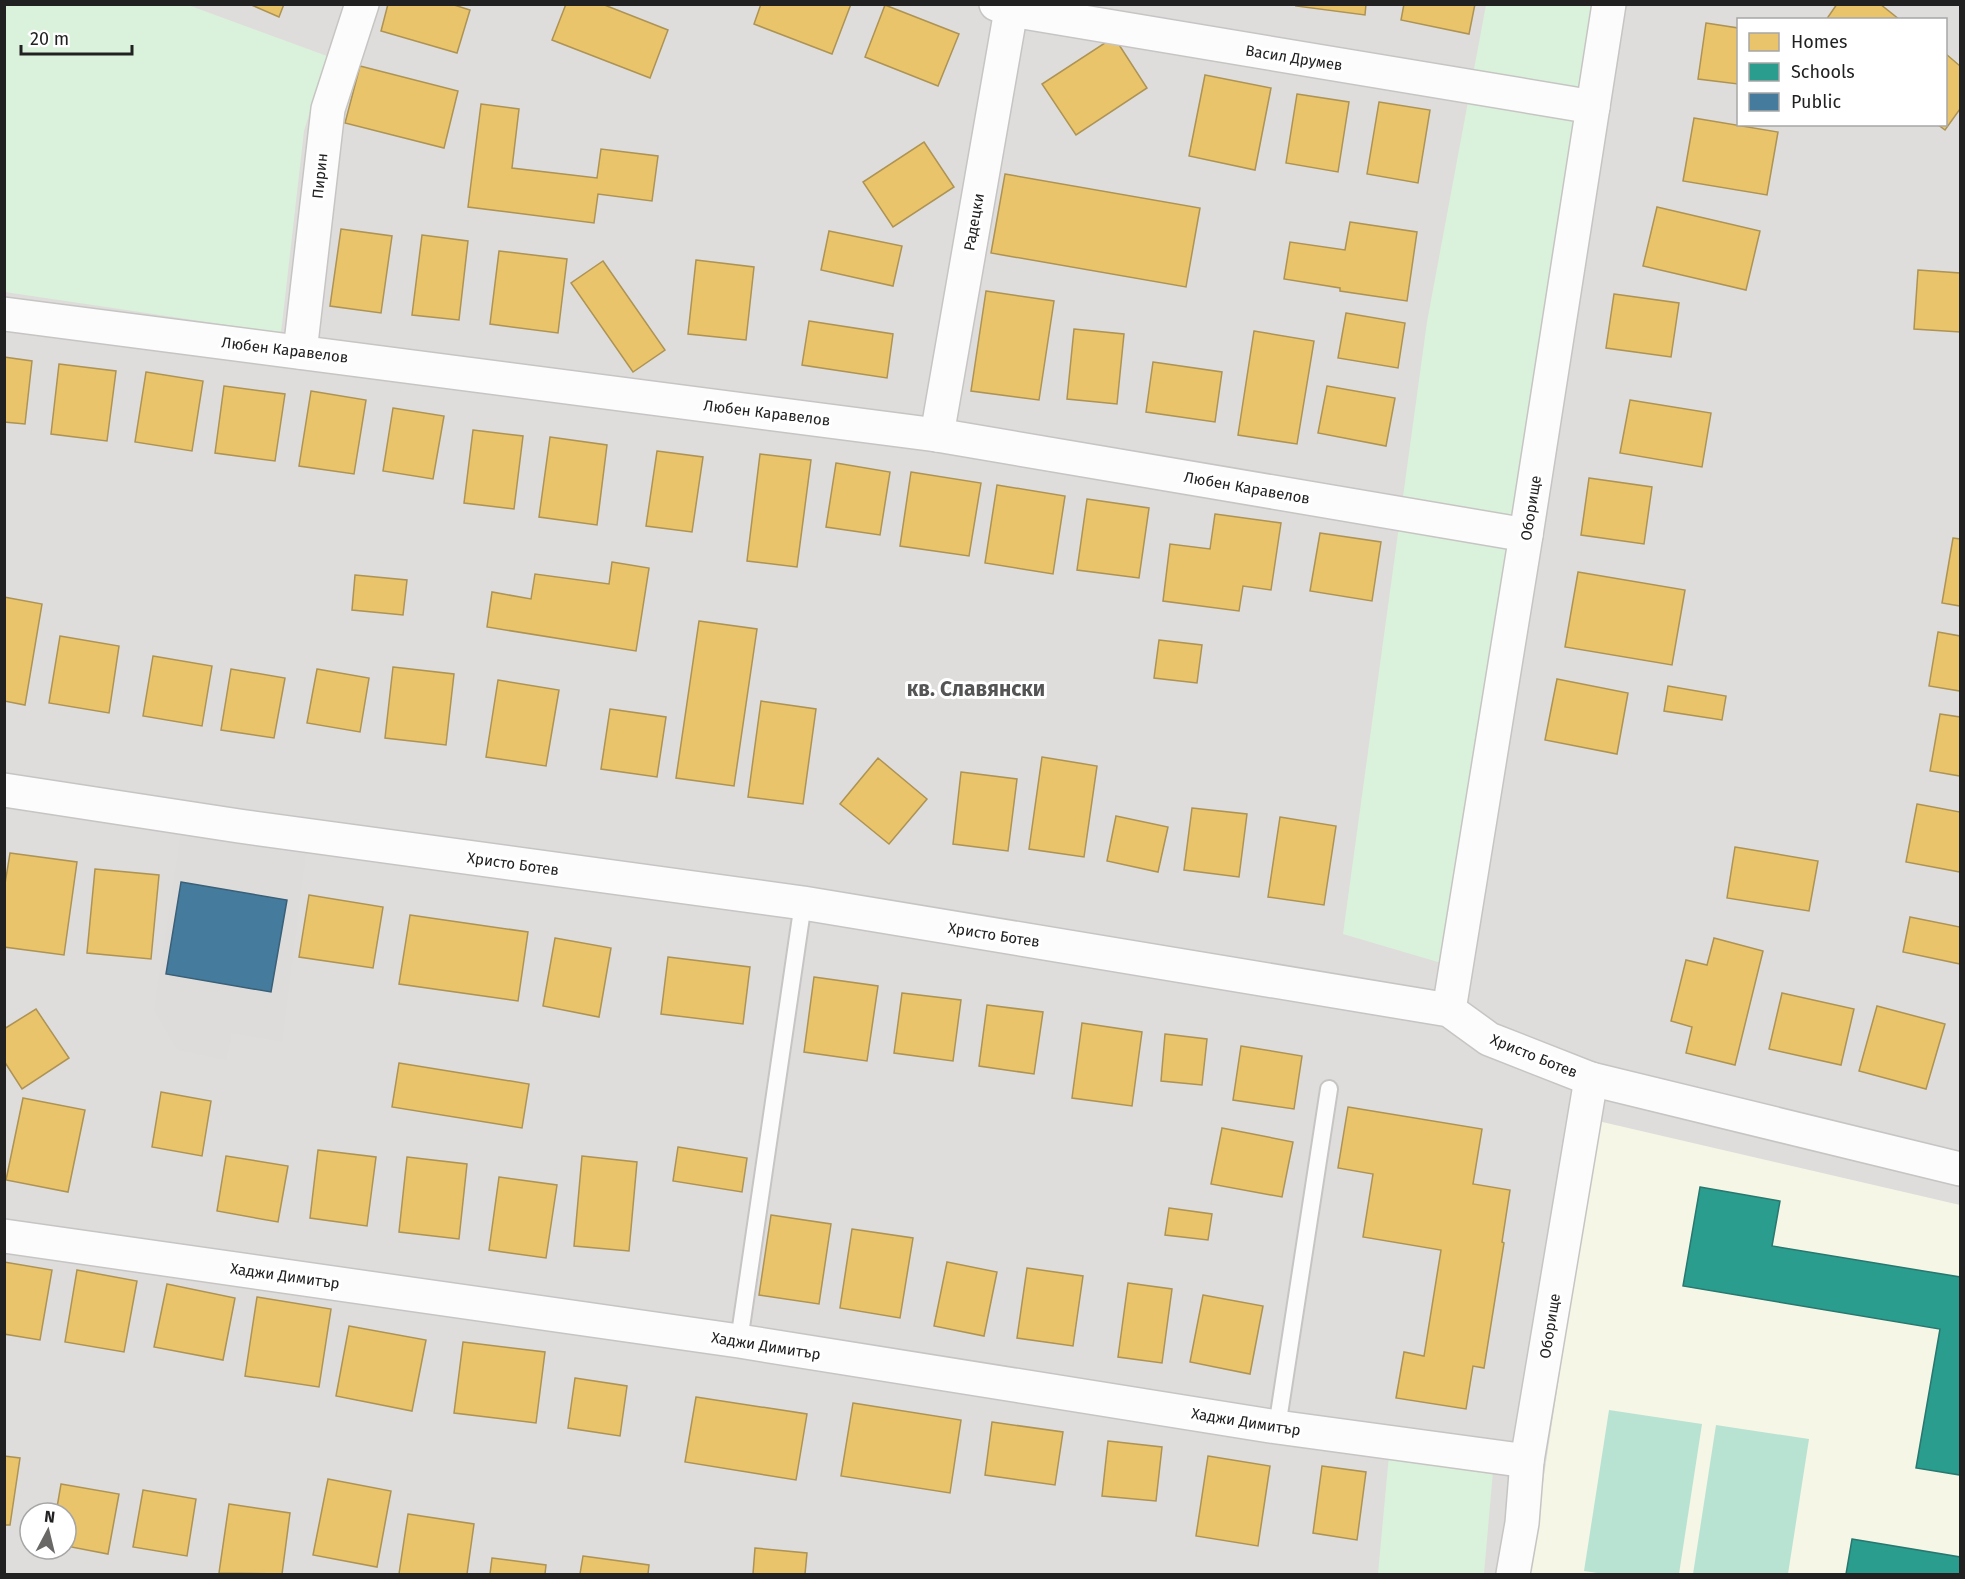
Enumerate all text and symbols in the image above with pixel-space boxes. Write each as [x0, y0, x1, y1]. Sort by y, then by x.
scale bar [21, 18, 132, 56]
legend [1737, 18, 1947, 126]
text: 20 m [30, 28, 69, 50]
text: Homes [1791, 31, 1847, 53]
street label: Васил Друмев [1244, 41, 1344, 75]
text: Schools [1791, 61, 1855, 83]
text: Public [1791, 91, 1841, 113]
street label: Пирин [309, 152, 331, 200]
street label: Радецки [960, 192, 988, 252]
street label: Любен Каравелов [221, 333, 349, 367]
street label: Любен Каравелов [703, 396, 831, 430]
street label: Любен Каравелов [1183, 468, 1311, 508]
street label: Оборище [1517, 474, 1545, 542]
district label: кв. Славянски [907, 676, 1045, 702]
street label: Христо Ботев [466, 849, 560, 879]
street label: Христо Ботев [947, 919, 1041, 951]
street label: Христо Ботев [1488, 1030, 1580, 1082]
street label: Хаджи Димитър [229, 1259, 341, 1293]
street label: Оборище [1536, 1292, 1564, 1360]
street label: Хаджи Димитър [710, 1328, 822, 1364]
street label: Хаджи Димитър [1190, 1404, 1302, 1440]
north arrow [18, 1501, 78, 1561]
text: N [43, 1507, 56, 1527]

